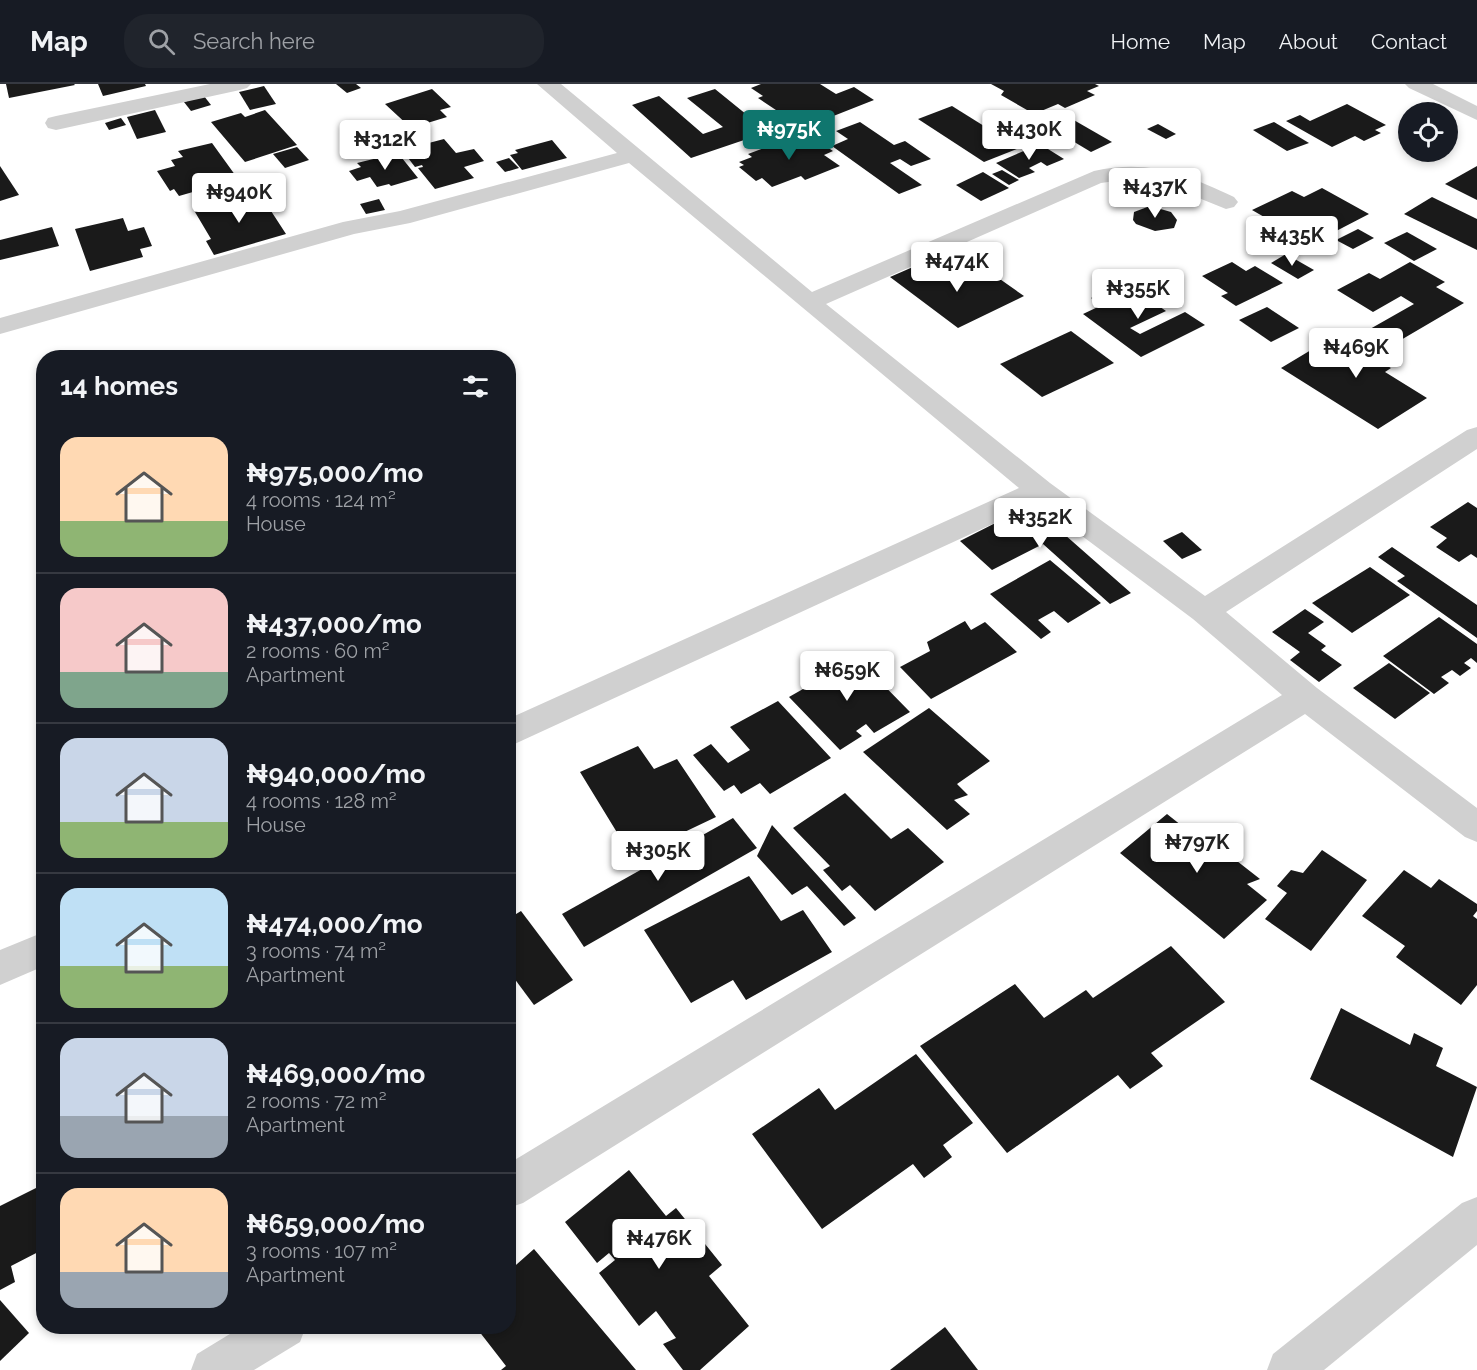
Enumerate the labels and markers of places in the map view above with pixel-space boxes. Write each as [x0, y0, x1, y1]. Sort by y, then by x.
pin: ₦975K [747, 110, 831, 161]
pin: ₦430K [987, 110, 1071, 161]
pin: ₦312K [343, 120, 427, 171]
pin: ₦437K [1113, 168, 1197, 219]
pin: ₦940K [197, 173, 281, 224]
pin: ₦435K [1250, 216, 1334, 267]
pin: ₦474K [915, 242, 999, 293]
pin: ₦355K [1096, 269, 1180, 320]
pin: ₦469K [1314, 328, 1398, 379]
pin: ₦352K [998, 498, 1082, 549]
pin: ₦659K [805, 651, 889, 702]
pin: ₦797K [1155, 823, 1239, 874]
pin: ₦305K [616, 831, 700, 882]
pin: ₦476K [617, 1219, 701, 1270]

